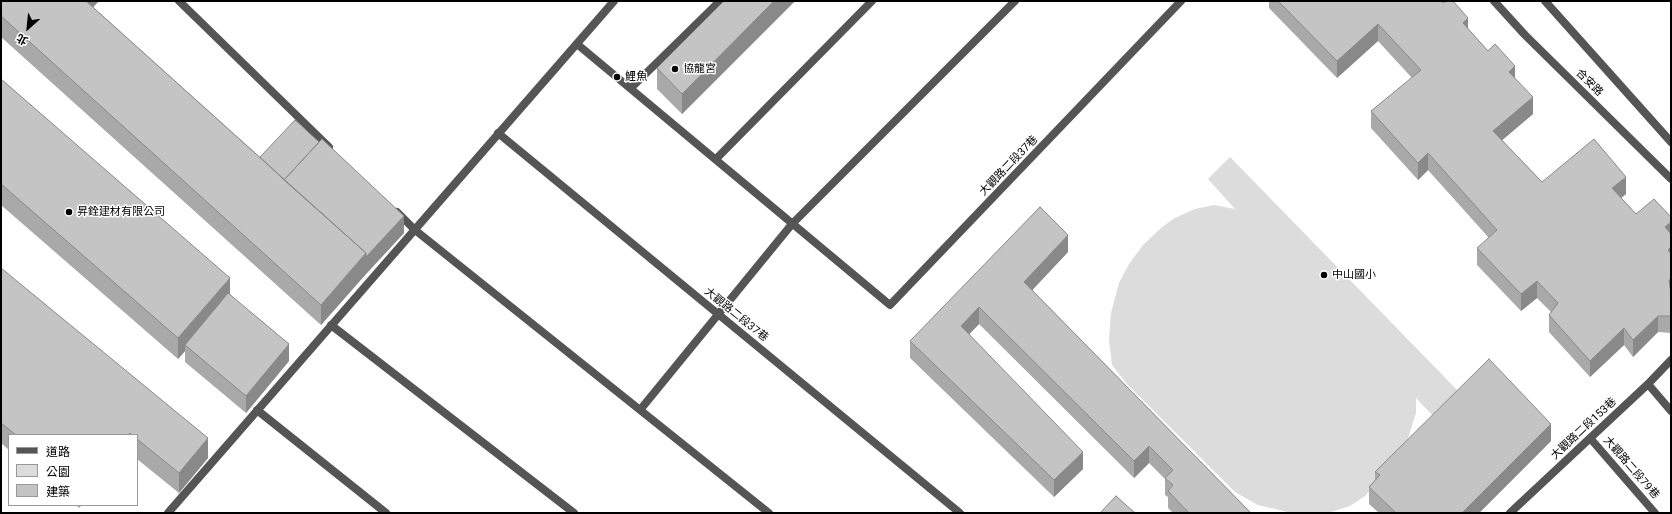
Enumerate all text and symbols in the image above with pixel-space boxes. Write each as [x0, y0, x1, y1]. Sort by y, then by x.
north arrow [8, 8, 48, 48]
text: 北 [14, 31, 30, 47]
place label: 協龍宮 [683, 62, 716, 76]
marker: 協龍宮 [670, 64, 680, 74]
street label: 合安路 [1573, 67, 1605, 99]
place label: 鯉魚 [625, 70, 647, 84]
marker: 鯉魚 [612, 72, 622, 82]
street label: 大觀路二段37巷 [977, 133, 1041, 199]
place label: 昇銓建材有限公司 [77, 205, 165, 219]
marker: 昇銓建材有限公司 [64, 207, 74, 217]
place label: 中山國小 [1332, 268, 1376, 282]
marker: 中山國小 [1319, 270, 1329, 280]
street label: 大觀路二段37巷 [701, 285, 771, 345]
street label: 大觀路二段153巷 [1549, 395, 1619, 463]
legend [8, 434, 138, 506]
street label: 大觀路二段79巷 [1600, 434, 1662, 502]
text: 道路 [46, 445, 70, 459]
text: 公園 [46, 465, 70, 479]
text: 建築 [46, 485, 70, 499]

